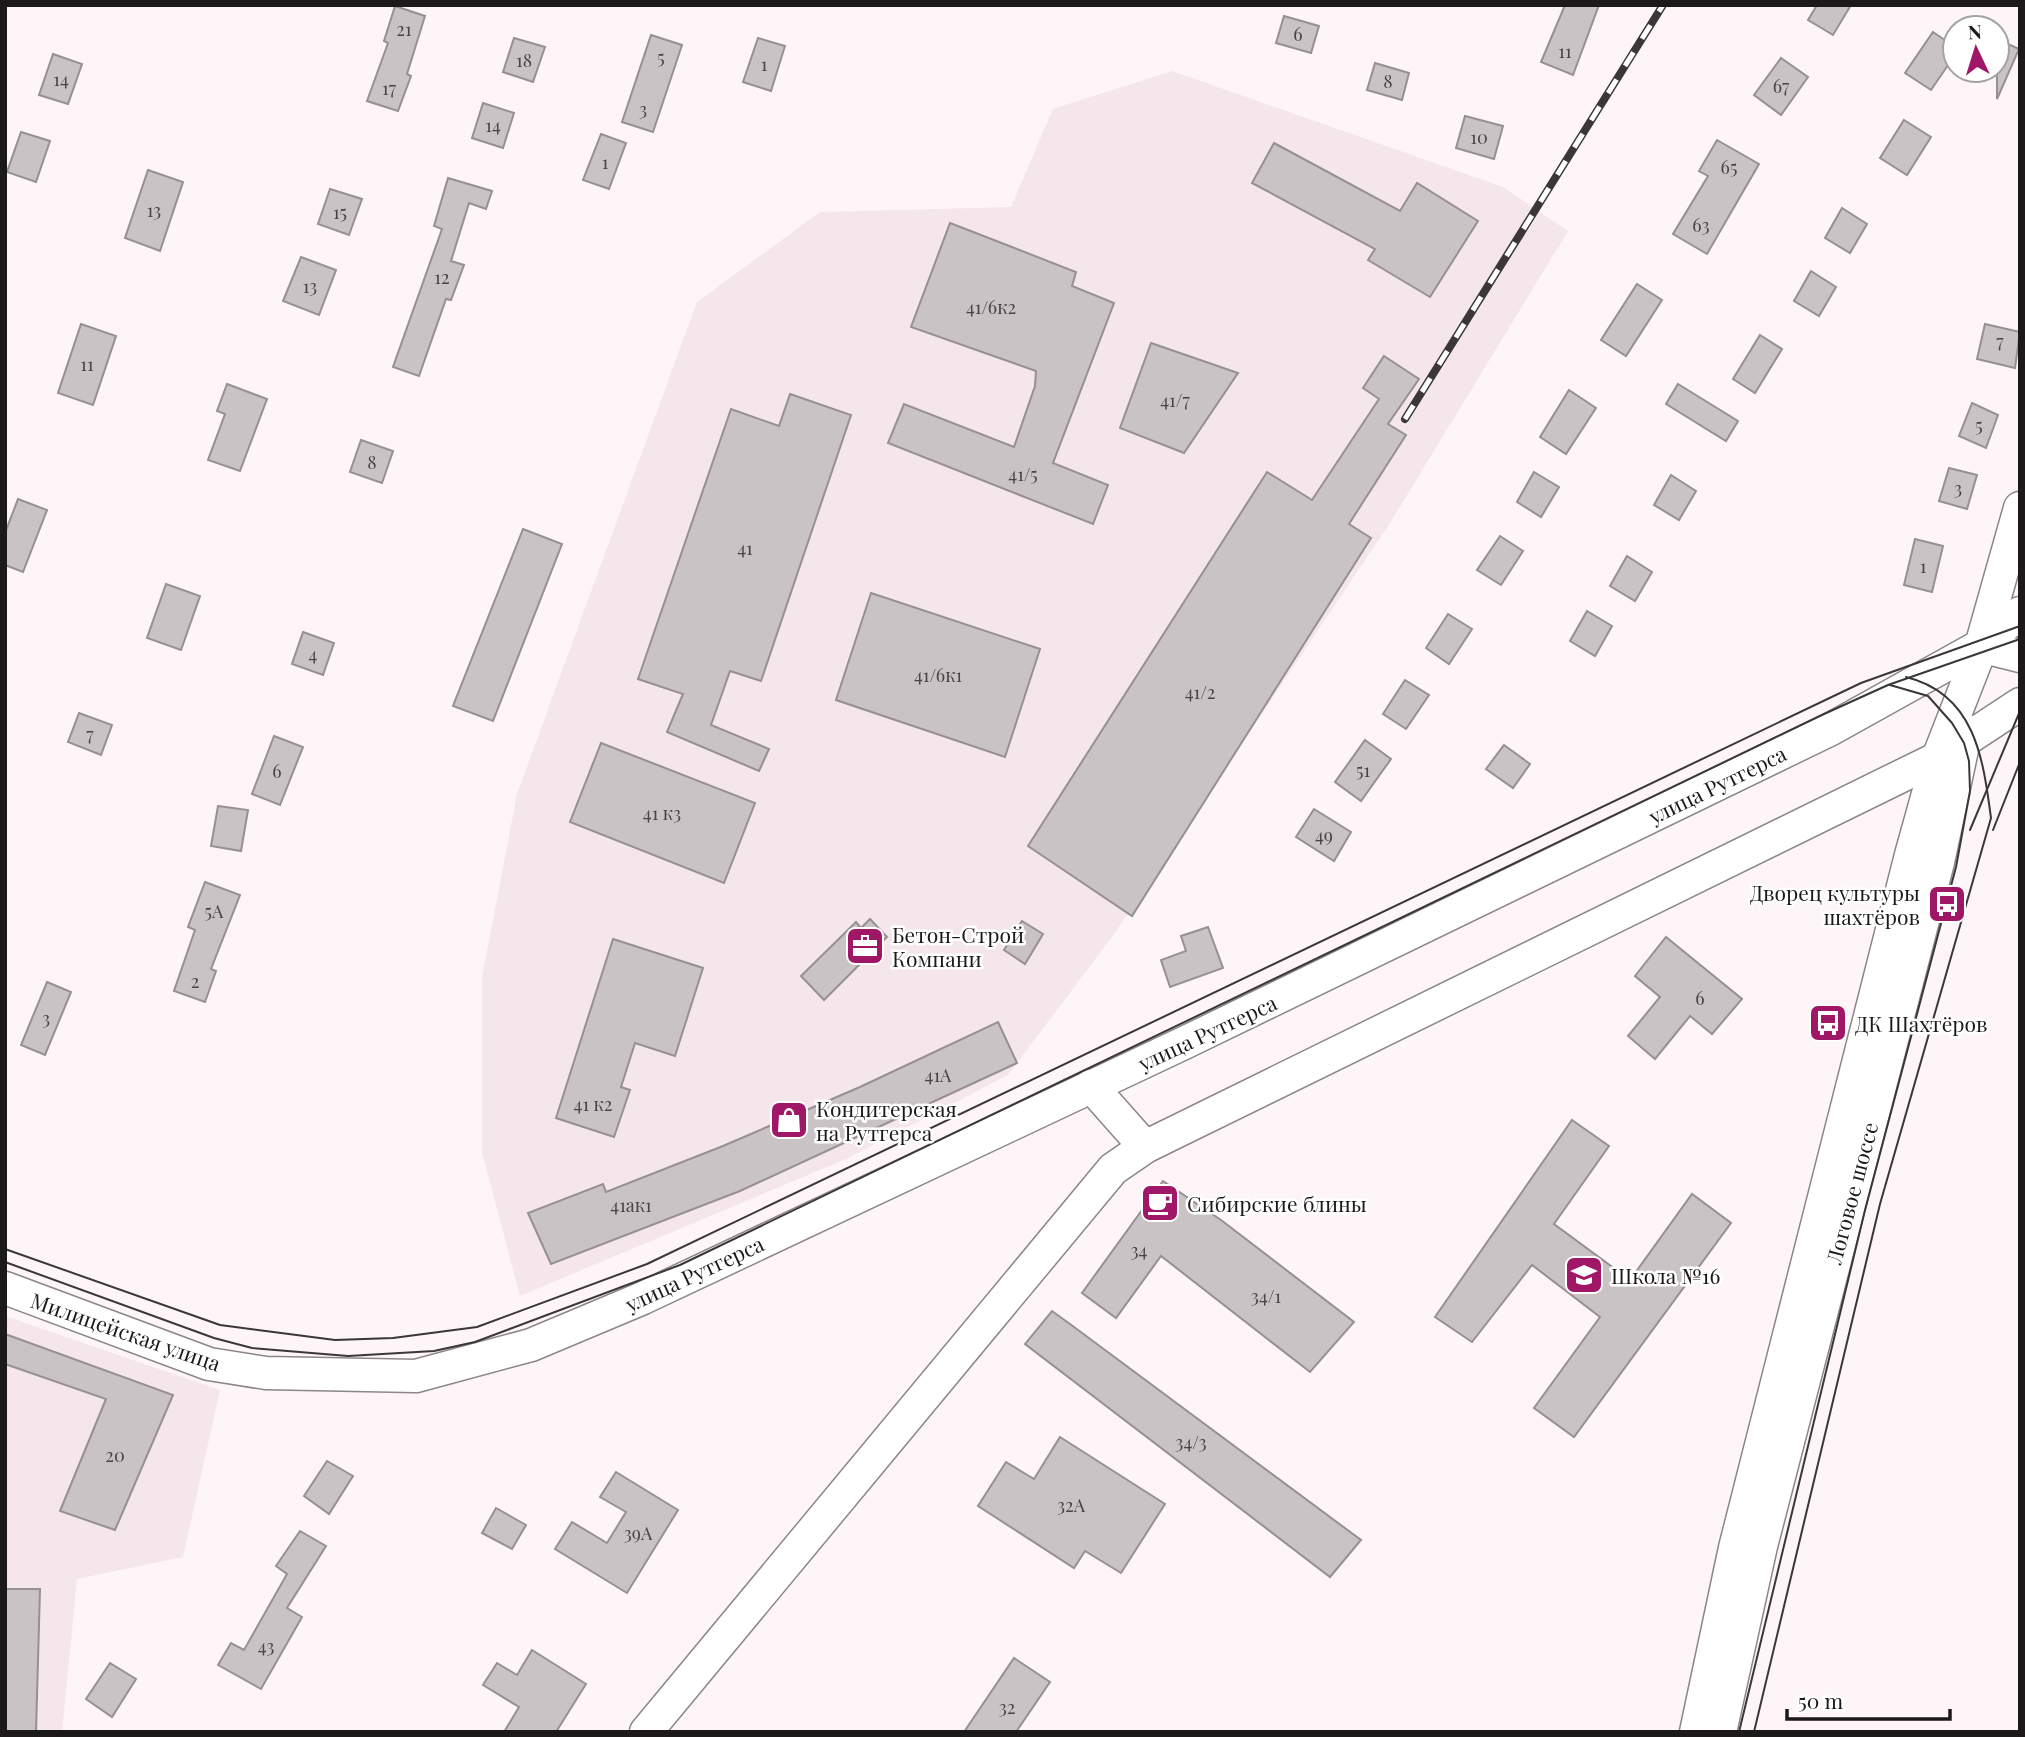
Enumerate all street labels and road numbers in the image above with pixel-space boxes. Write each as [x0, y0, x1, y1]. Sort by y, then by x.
street label: улица Рутгерса [1643, 738, 1791, 830]
street label: улица Рутгерса [1132, 987, 1281, 1077]
street label: Логовое шоссе [1818, 1119, 1883, 1268]
street label: улица Рутгерса [619, 1228, 768, 1318]
street label: Милицейская улица [27, 1285, 225, 1377]

